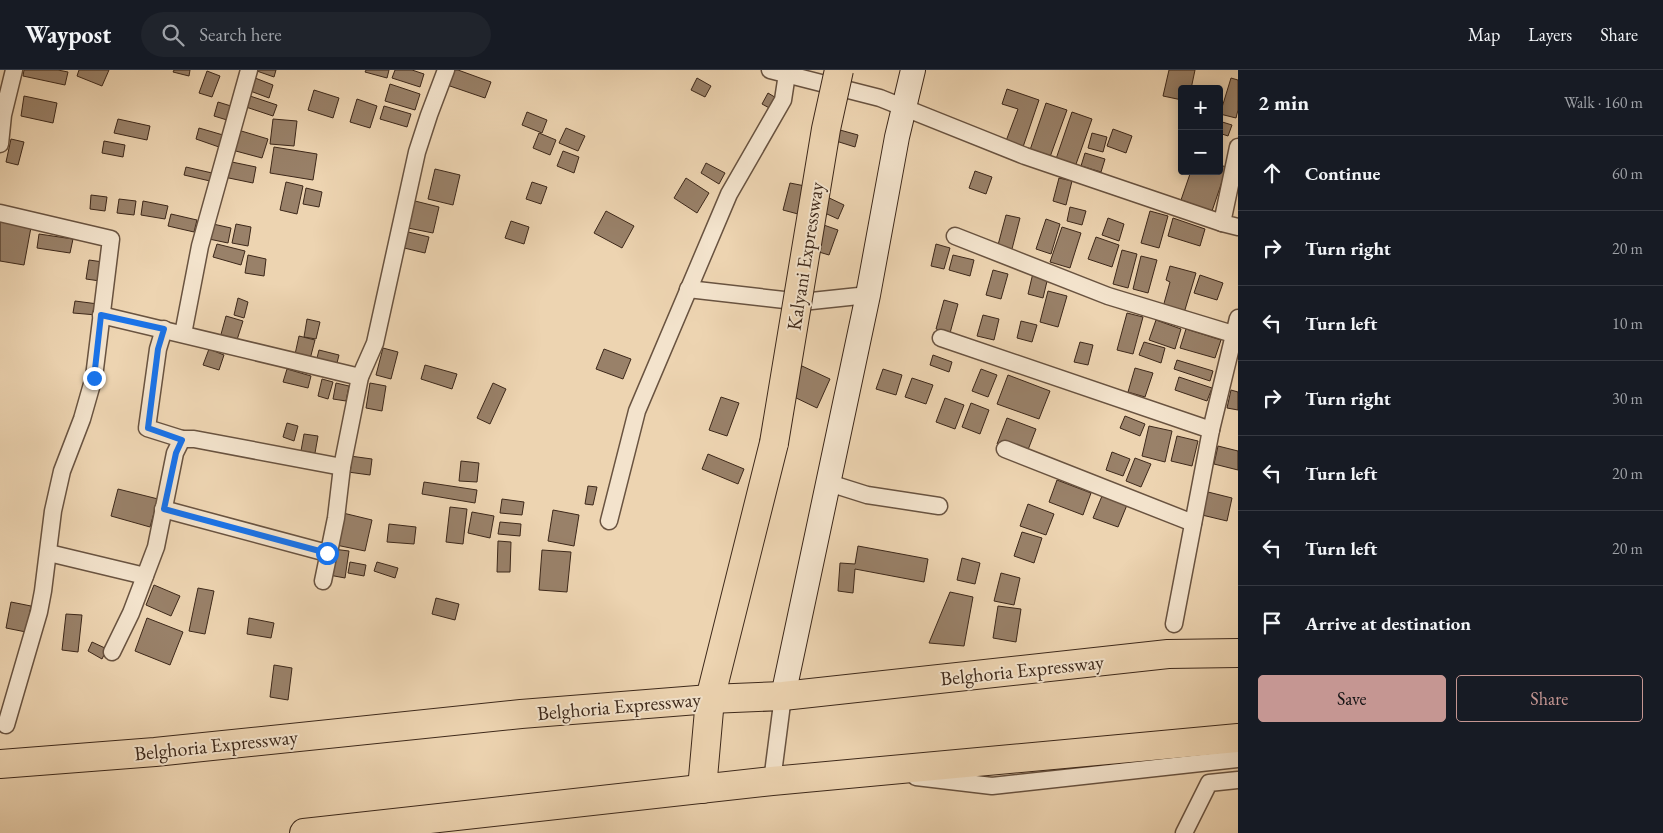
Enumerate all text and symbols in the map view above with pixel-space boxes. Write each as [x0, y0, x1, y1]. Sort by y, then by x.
search box [141, 12, 491, 57]
text: Waypost [25, 19, 111, 50]
icon: search [159, 21, 187, 49]
text: Search here [199, 22, 282, 47]
text: Map [1468, 23, 1500, 46]
text: Layers [1528, 23, 1572, 46]
text: Share [1600, 23, 1638, 46]
map controls [1178, 85, 1223, 175]
button: + [1178, 85, 1223, 130]
text: 2 min [1258, 89, 1309, 116]
text: Walk · 160 m [1564, 92, 1643, 113]
button: − [1178, 130, 1223, 175]
icon: ahead [1258, 159, 1286, 187]
text: Continue [1305, 161, 1380, 186]
text: 60 m [1612, 163, 1643, 184]
street label: Kalyani Expressway [780, 180, 830, 332]
icon: right [1258, 234, 1286, 262]
text: Turn right [1305, 236, 1391, 261]
text: 20 m [1612, 238, 1643, 259]
icon: left [1258, 309, 1286, 337]
text: Turn left [1305, 311, 1377, 336]
text: 10 m [1612, 313, 1643, 334]
route end [83, 367, 106, 390]
icon: right [1258, 384, 1286, 412]
text: Turn right [1305, 386, 1391, 411]
text: 30 m [1612, 388, 1643, 409]
icon: left [1258, 459, 1286, 487]
text: Turn left [1305, 461, 1377, 486]
text: 20 m [1612, 463, 1643, 484]
icon: left [1258, 534, 1286, 562]
text: Turn left [1305, 536, 1377, 561]
text: 20 m [1612, 538, 1643, 559]
route start [316, 542, 339, 565]
icon: arrive [1258, 609, 1286, 637]
text: Arrive at destination [1305, 611, 1471, 636]
street label: Belghoria Expressway [939, 648, 1105, 692]
button: Save [1258, 675, 1446, 722]
button: Share [1456, 675, 1643, 722]
street label: Belghoria Expressway [536, 686, 702, 726]
street label: Belghoria Expressway [133, 723, 299, 767]

